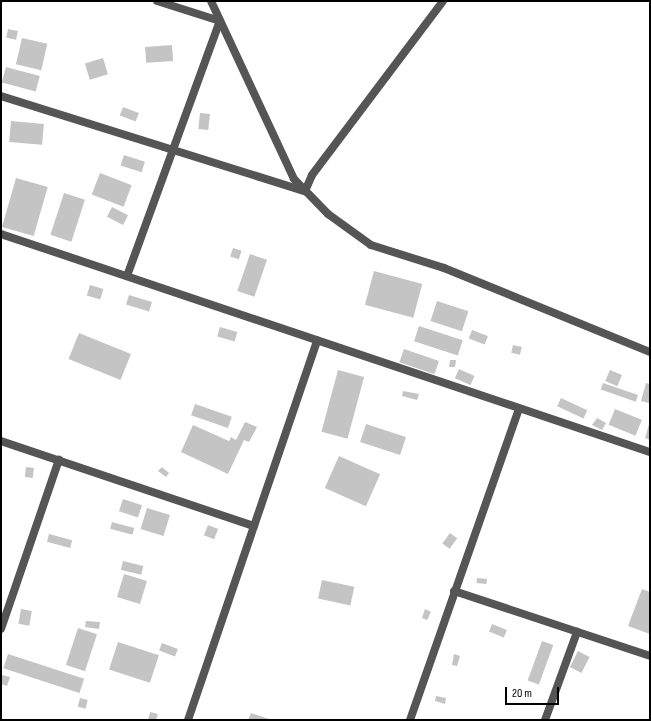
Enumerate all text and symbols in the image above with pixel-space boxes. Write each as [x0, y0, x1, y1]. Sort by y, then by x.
scale bar [507, 679, 561, 705]
text: 20 m [512, 686, 532, 701]

